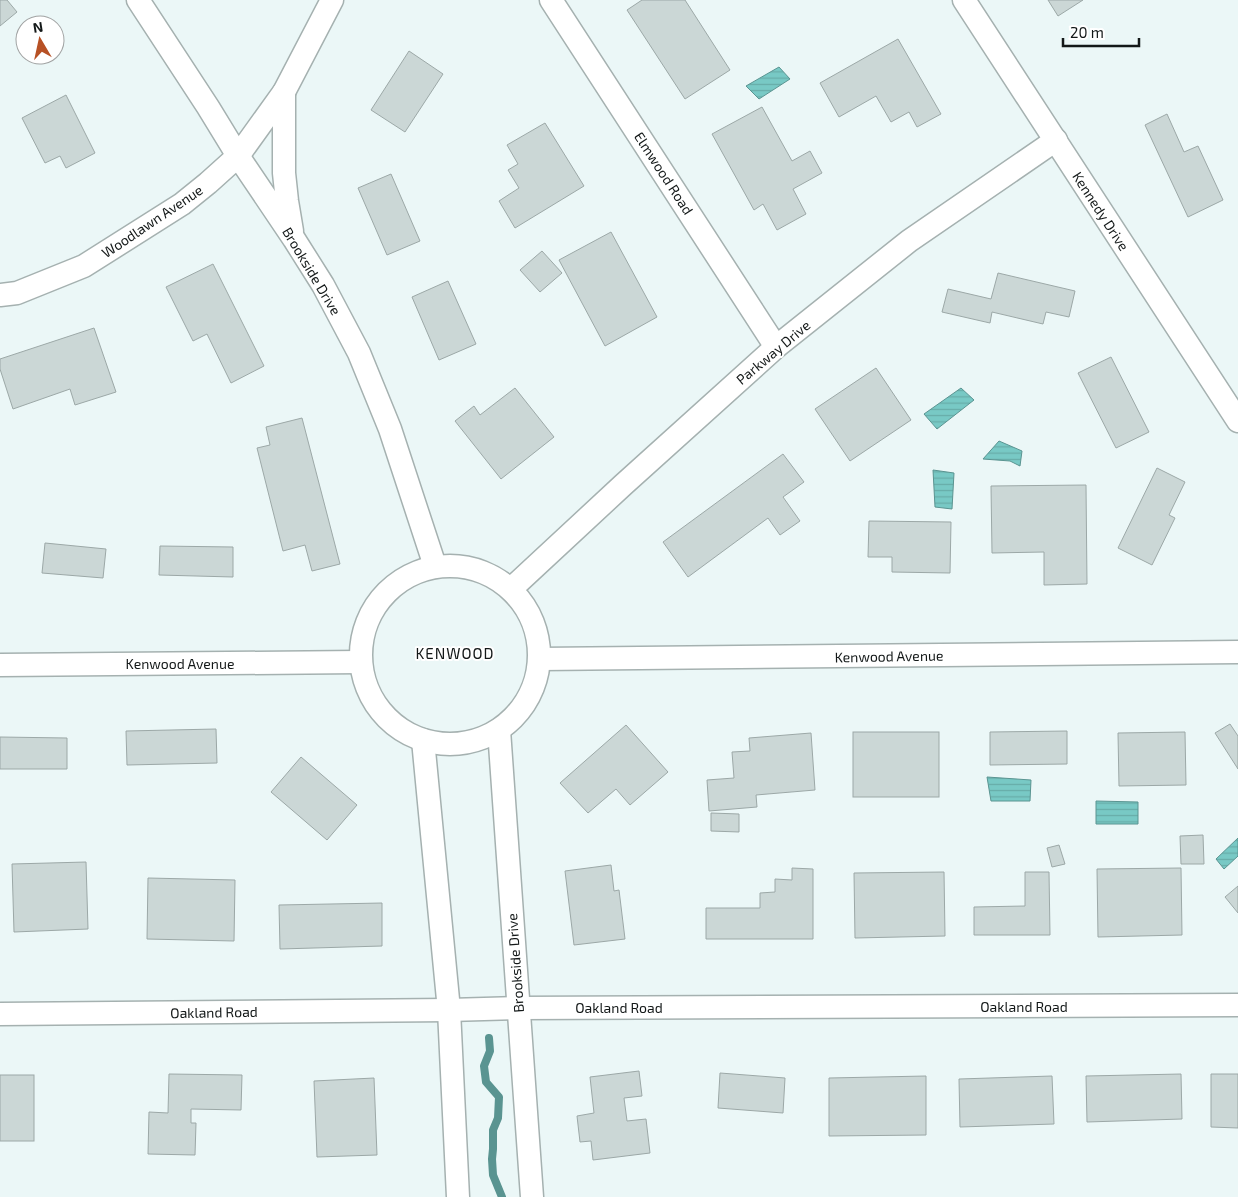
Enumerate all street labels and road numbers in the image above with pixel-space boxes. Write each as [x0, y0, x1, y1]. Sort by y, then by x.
street label: Elmwood Road [631, 129, 697, 217]
street label: Kennedy Drive [1069, 168, 1133, 254]
street label: Woodlawn Avenue [98, 181, 206, 261]
street label: Brookside Drive [279, 224, 345, 318]
street label: Parkway Drive [733, 316, 813, 388]
street label: Kenwood Avenue [834, 647, 944, 665]
street label: Kenwood Avenue [126, 655, 234, 672]
street label: Brookside Drive [503, 913, 527, 1013]
street label: Oakland Road [980, 998, 1068, 1015]
street label: Oakland Road [575, 999, 663, 1016]
street label: Oakland Road [170, 1003, 258, 1021]

